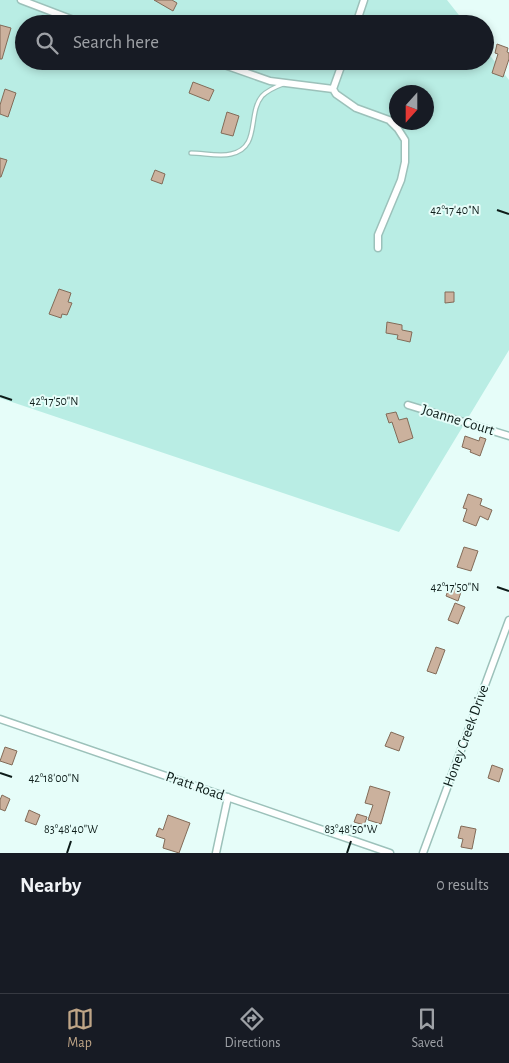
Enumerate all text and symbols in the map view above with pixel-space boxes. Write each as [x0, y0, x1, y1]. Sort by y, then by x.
search box [15, 15, 494, 70]
icon: search [33, 29, 61, 57]
text: Search here [73, 33, 159, 52]
north arrow [389, 85, 434, 130]
text: 42°17'40"N [430, 204, 480, 216]
text: 42°17'50"N [30, 395, 78, 407]
street label: Joanne Court [420, 402, 496, 438]
text: 42°17'50"N [431, 581, 479, 593]
street label: Honey Creek Drive [441, 683, 491, 789]
street label: Pratt Road [164, 769, 227, 803]
text: 42°18'00"N [29, 772, 79, 784]
text: 83°48'40"W [44, 823, 98, 835]
text: 83°48'50"W [324, 823, 378, 835]
text: Nearby [20, 875, 81, 896]
text: 0 results [436, 877, 489, 893]
tab: Map [66, 1005, 94, 1052]
tab: Directions [225, 1005, 280, 1052]
tab: Saved [411, 1005, 443, 1052]

